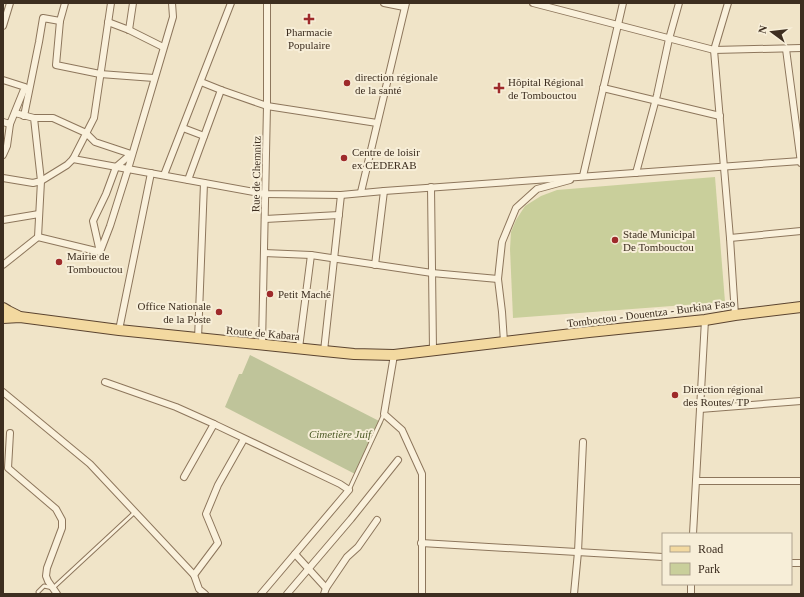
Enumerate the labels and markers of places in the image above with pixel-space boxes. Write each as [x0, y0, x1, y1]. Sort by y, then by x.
marker: Pharmacie Populaire [304, 14, 314, 24]
place label: Pharmacie Populaire [286, 26, 332, 51]
place label: direction régionale de la santé [355, 71, 438, 96]
place label: Hôpital Régional de Tombouctou [508, 76, 583, 101]
marker: direction régionale de la santé [342, 78, 352, 88]
marker: Hôpital Régional de Tombouctou [493, 82, 505, 94]
place label: Centre de loisir ex CEDERAB [352, 146, 420, 171]
marker: Centre de loisir ex CEDERAB [339, 153, 349, 163]
place label: Stade Municipal De Tombouctou [623, 228, 695, 253]
marker: Stade Municipal De Tombouctou [610, 235, 620, 245]
place label: Mairie de Tombouctou [67, 250, 123, 275]
marker: Mairie de Tombouctou [54, 257, 64, 267]
place label: Petit Maché [278, 288, 331, 300]
marker: Petit Maché [265, 289, 275, 299]
place label: Office Nationale de la Poste [138, 300, 211, 325]
marker: Office Nationale de la Poste [214, 307, 224, 317]
place label: Direction régional des Routes/ TP [683, 383, 763, 408]
marker: Direction régional des Routes/ TP [670, 390, 680, 400]

